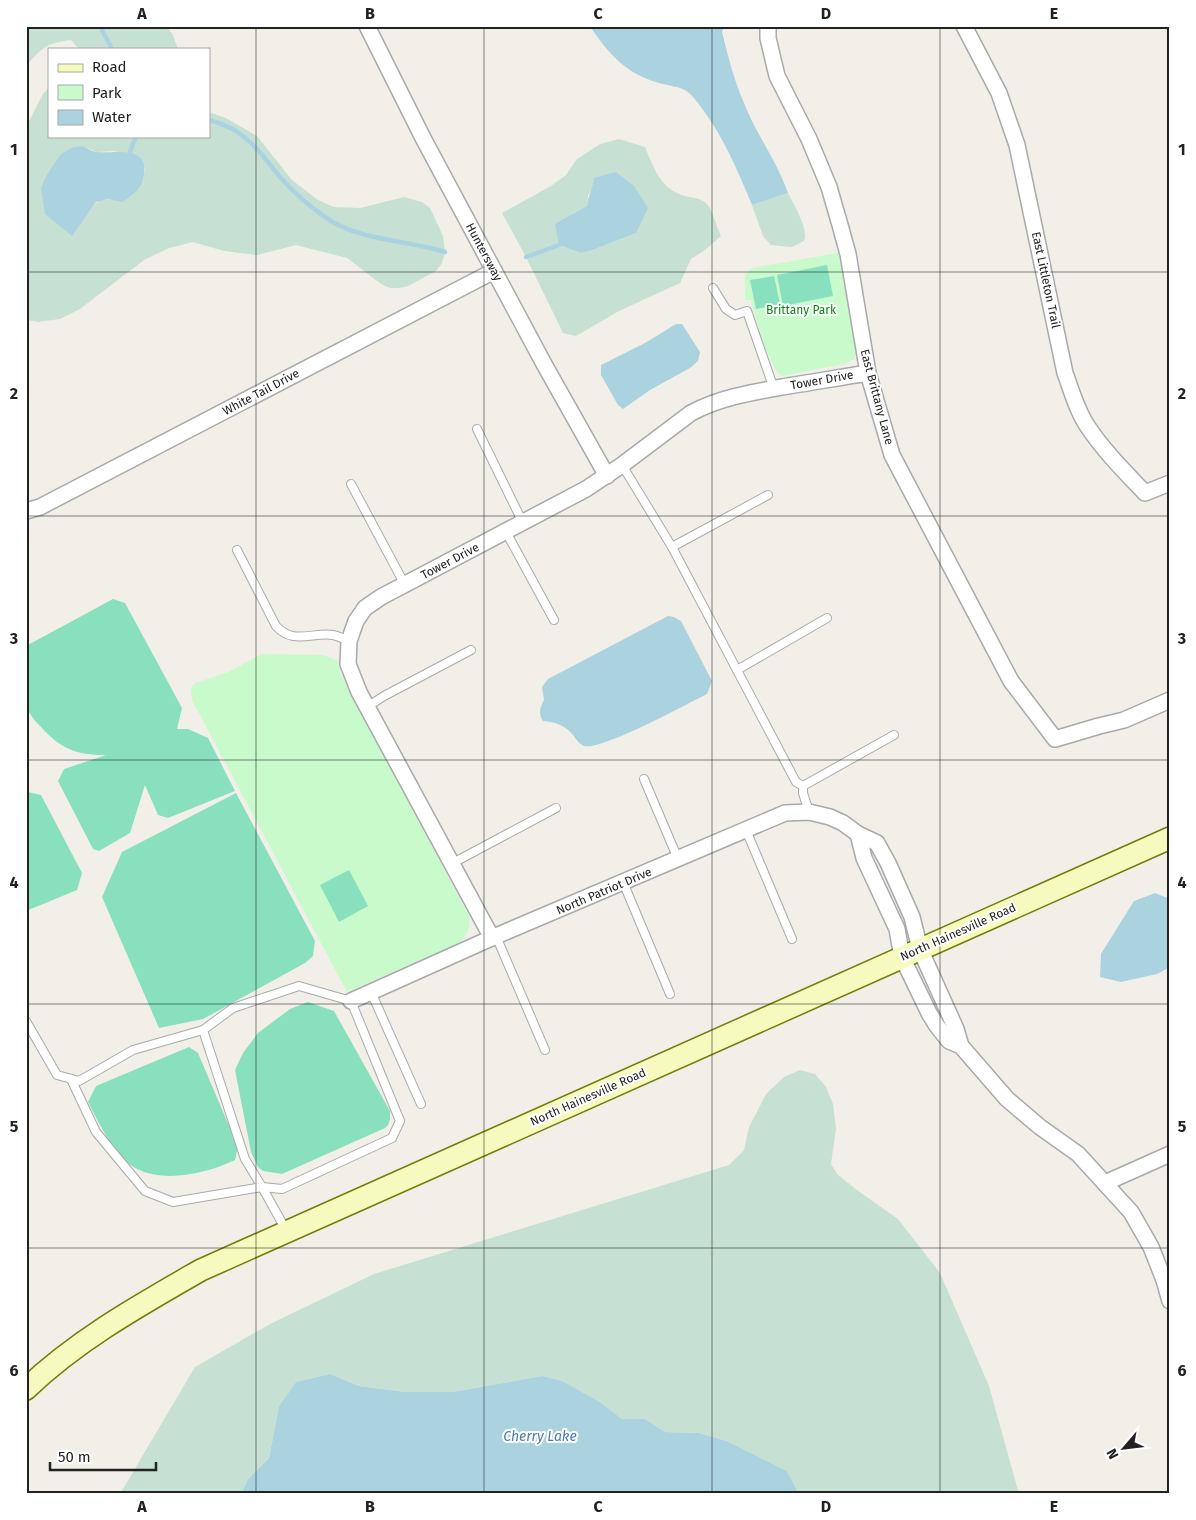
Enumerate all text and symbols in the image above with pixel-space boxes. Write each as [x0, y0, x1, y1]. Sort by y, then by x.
text: A [136, 4, 147, 23]
text: B [365, 4, 375, 23]
text: C [593, 4, 603, 23]
text: D [821, 4, 831, 23]
text: E [1050, 4, 1058, 23]
legend [48, 48, 210, 138]
text: Road [92, 58, 127, 76]
text: Park [92, 84, 122, 102]
text: Water [92, 108, 131, 126]
text: 1 [10, 140, 18, 159]
text: 1 [1178, 140, 1186, 159]
street label: Huntersway [463, 221, 505, 283]
street label: East Littleton Trail [1029, 230, 1063, 330]
park label: Brittany Park [766, 303, 837, 317]
street label: East Brittany Lane [858, 348, 896, 446]
street label: White Tail Drive [220, 366, 302, 418]
street label: Tower Drive [789, 368, 855, 392]
text: 2 [10, 384, 18, 403]
text: 2 [1178, 384, 1186, 403]
street label: Tower Drive [419, 540, 481, 582]
text: 3 [9, 629, 18, 648]
text: 3 [1177, 629, 1186, 648]
street label: North Patriot Drive [554, 865, 654, 917]
text: 4 [9, 873, 19, 892]
text: 4 [1177, 873, 1187, 892]
street label: North Hainesville Road [898, 900, 1018, 964]
street label: North Hainesville Road [528, 1065, 648, 1129]
text: 5 [10, 1117, 19, 1136]
text: 5 [1178, 1117, 1187, 1136]
text: 6 [9, 1361, 19, 1380]
text: 6 [1177, 1361, 1187, 1380]
north arrow [1098, 1422, 1148, 1472]
water label: Cherry Lake [503, 1428, 577, 1445]
scale bar [50, 1440, 156, 1472]
text: N [1103, 1446, 1123, 1462]
text: 50 m [58, 1448, 91, 1466]
text: A [136, 1497, 147, 1516]
text: B [365, 1497, 375, 1516]
text: C [593, 1497, 603, 1516]
text: D [821, 1497, 831, 1516]
text: E [1050, 1497, 1058, 1516]

